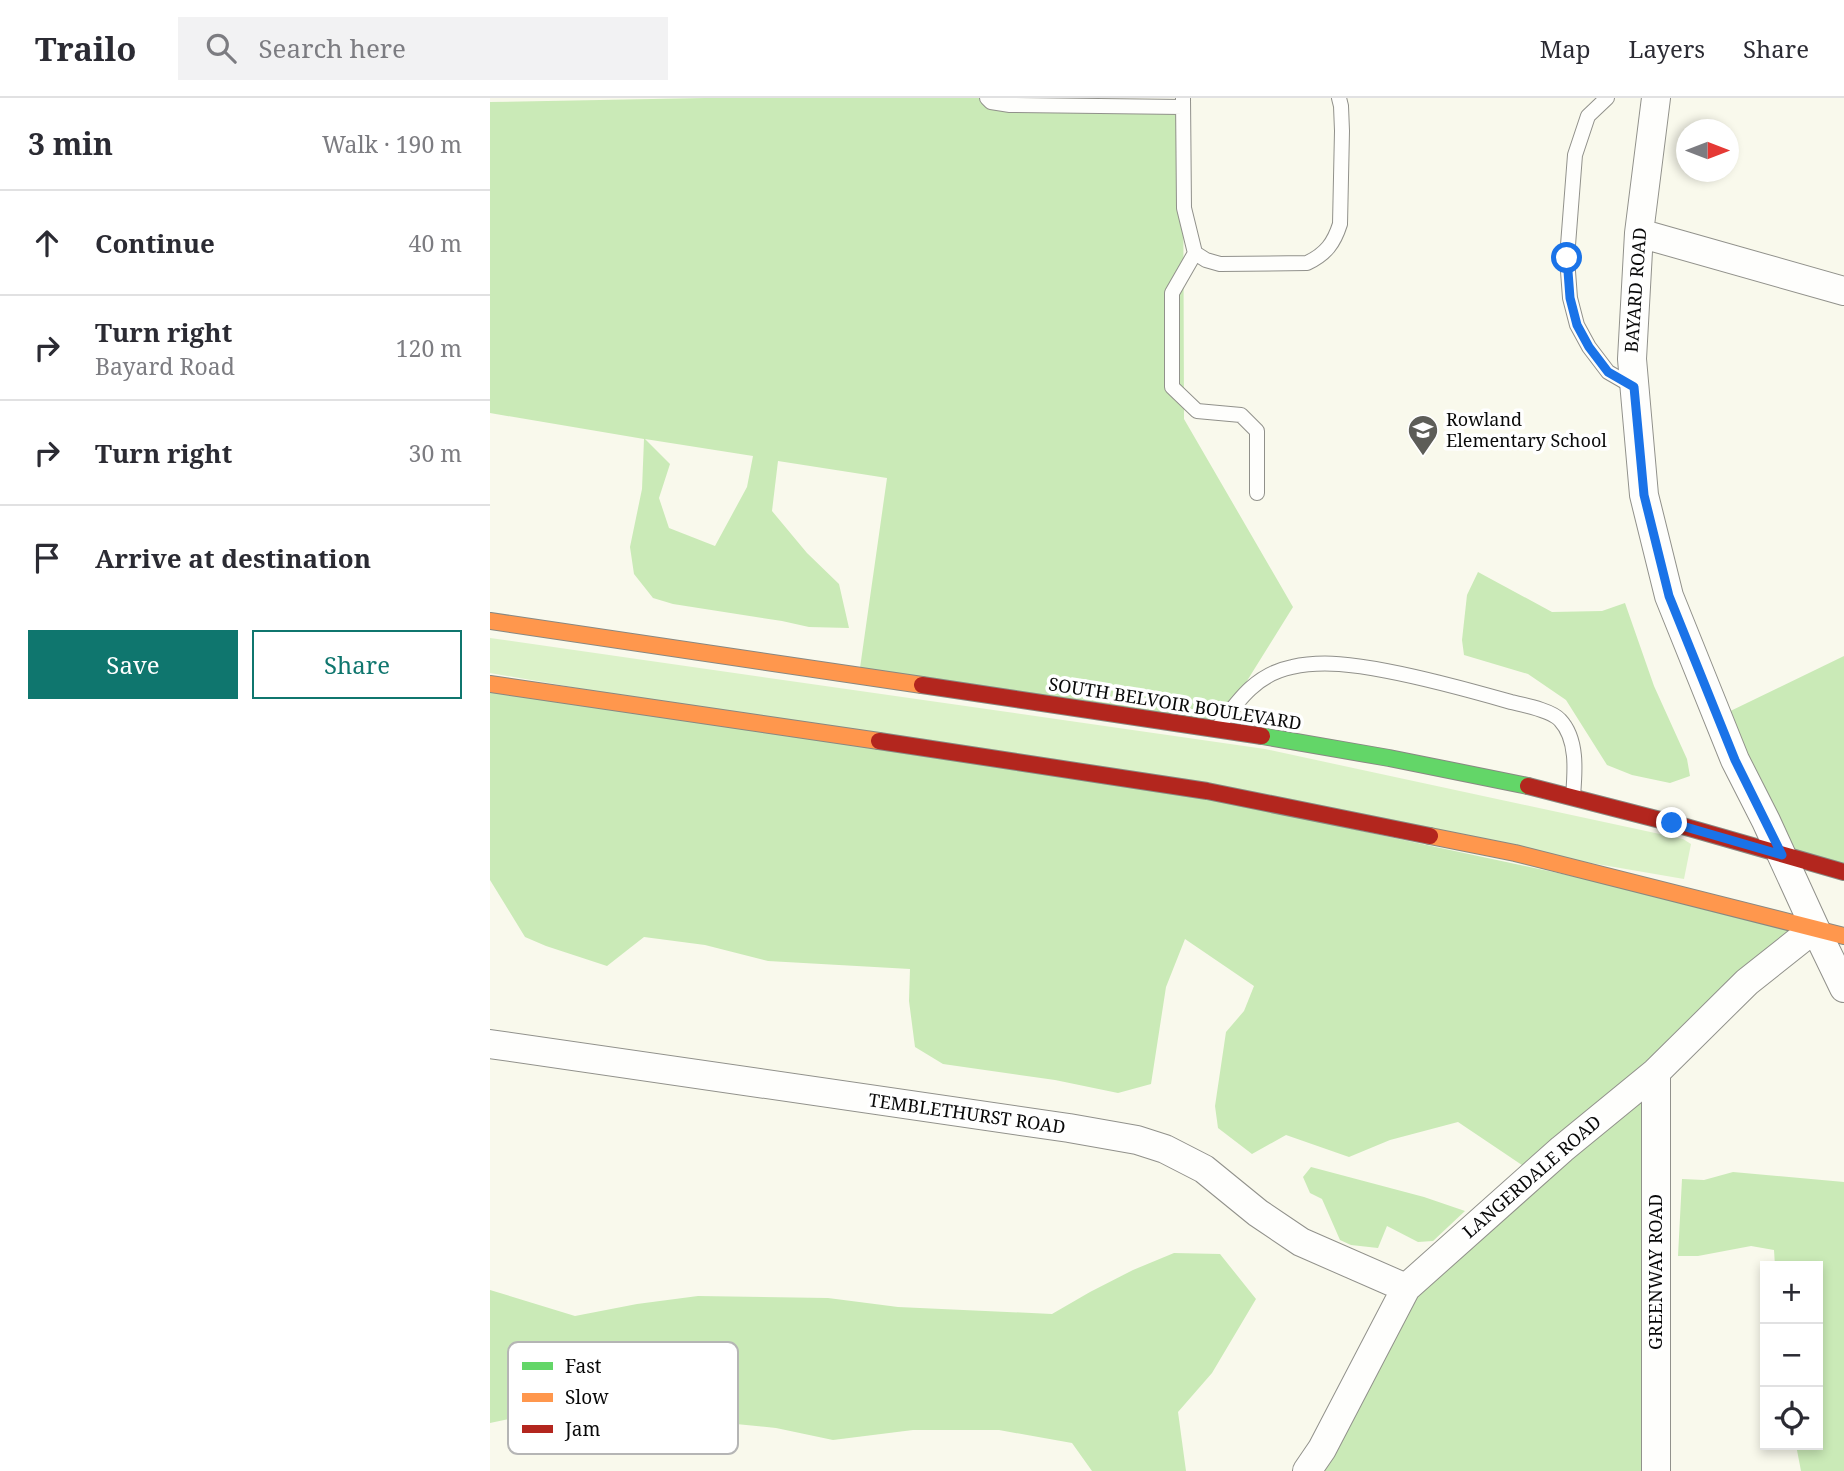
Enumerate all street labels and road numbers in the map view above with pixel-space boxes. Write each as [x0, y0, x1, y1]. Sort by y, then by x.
street label: BAYARD ROAD [1619, 227, 1651, 353]
street label: SOUTH BELVOIR BOULEVARD [1047, 671, 1303, 735]
street label: TEMBLETHURST ROAD [867, 1087, 1067, 1139]
street label: LANGERDALE ROAD [1457, 1109, 1606, 1243]
street label: GREENWAY ROAD [1643, 1194, 1667, 1350]

